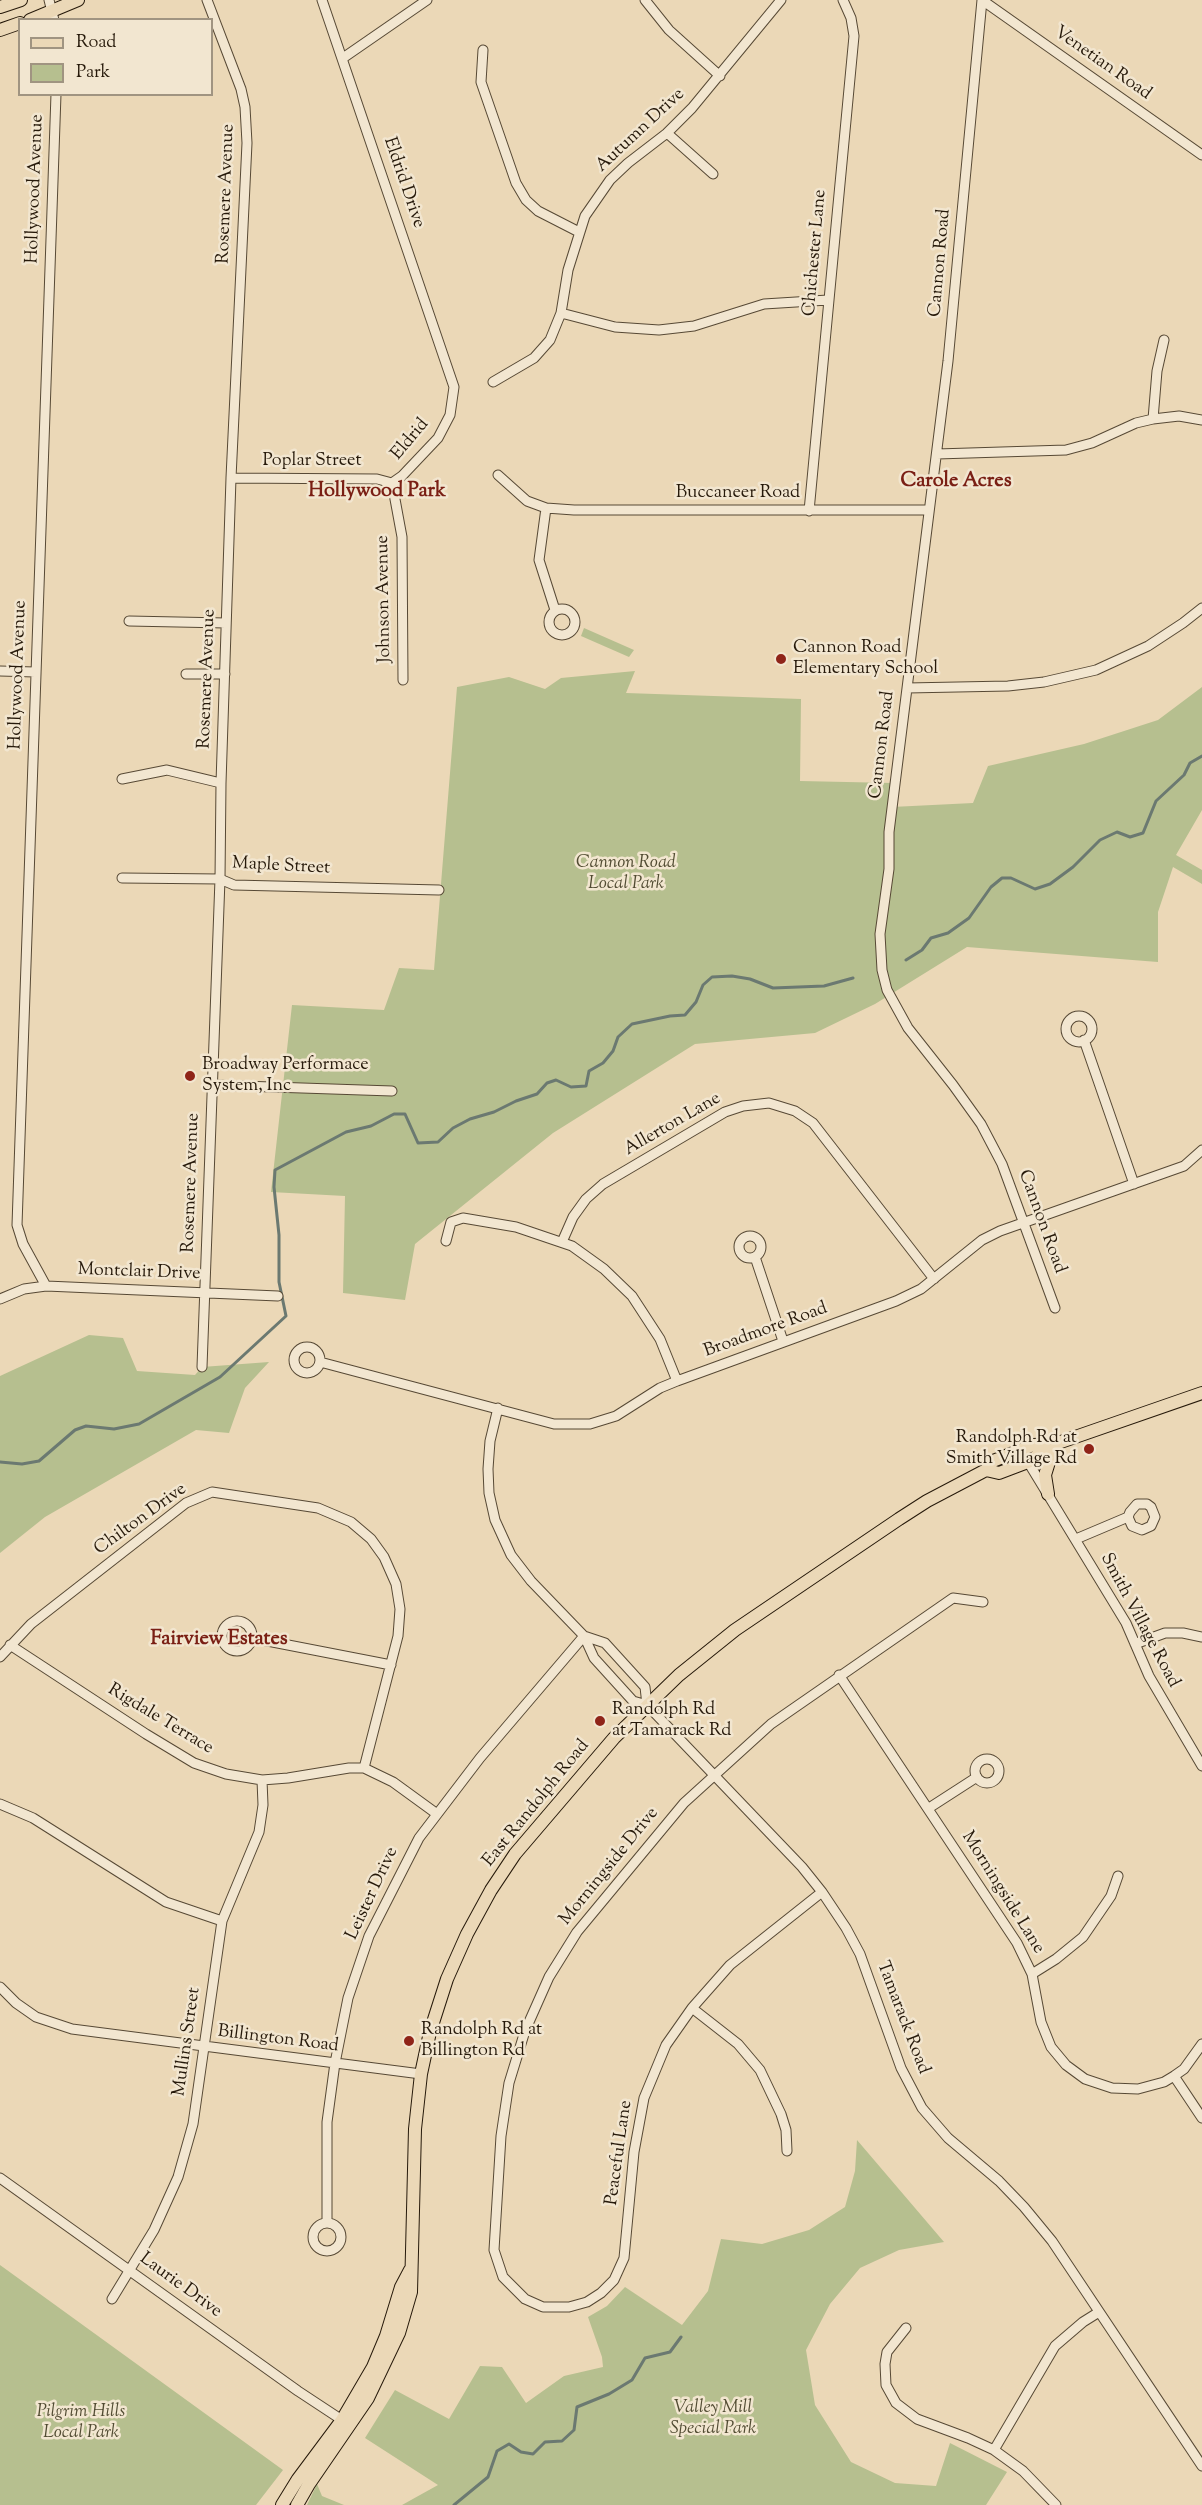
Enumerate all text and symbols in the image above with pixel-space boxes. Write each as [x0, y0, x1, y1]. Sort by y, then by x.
legend [18, 18, 213, 96]
street label: Venetian Road [1049, 22, 1155, 106]
text: Road [76, 30, 116, 56]
text: Park [76, 60, 110, 86]
street label: Autumn Drive [592, 84, 690, 178]
street label: Hollywood Avenue [23, 114, 49, 264]
street label: Rosemere Avenue [214, 124, 240, 264]
street label: Eldrid Drive [377, 135, 429, 231]
street label: Chichester Lane [800, 189, 832, 317]
street label: Cannon Road [926, 208, 956, 318]
street label: Eldrid [387, 415, 435, 465]
street label: Poplar Street [262, 451, 362, 473]
district label: Carole Acres [900, 471, 1012, 495]
district label: Hollywood Park [308, 481, 446, 505]
street label: Buccaneer Road [676, 483, 800, 505]
street label: Johnson Avenue [373, 535, 397, 663]
street label: Hollywood Avenue [6, 600, 32, 750]
street label: Rosemere Avenue [195, 609, 221, 749]
place label: Cannon Road Elementary School [793, 638, 938, 680]
marker: Cannon Road Elementary School [774, 652, 788, 666]
street label: Cannon Road [866, 690, 900, 800]
park label: Cannon Road Local Park [576, 853, 676, 896]
street label: Maple Street [231, 854, 331, 880]
place label: Broadway Performace System, Inc [202, 1055, 369, 1098]
marker: Broadway Performace System, Inc [183, 1069, 197, 1083]
street label: Allerton Lane [621, 1089, 725, 1161]
street label: Rosemere Avenue [179, 1113, 205, 1253]
street label: Cannon Road [1012, 1167, 1070, 1277]
street label: Montclair Drive [77, 1260, 201, 1286]
street label: Broadmore Road [701, 1299, 831, 1363]
place label: Randolph Rd at Smith Village Rd [946, 1428, 1077, 1470]
marker: Randolph Rd at Smith Village Rd [1082, 1442, 1096, 1456]
street label: Chilton Drive [91, 1479, 191, 1561]
street label: Smith Village Road [1094, 1550, 1184, 1692]
district label: Fairview Estates [150, 1629, 288, 1653]
street label: Rigdale Terrace [103, 1680, 217, 1760]
place label: Randolph Rd at Tamarack Rd [612, 1700, 731, 1742]
marker: Randolph Rd at Tamarack Rd [593, 1714, 607, 1728]
street label: East Randolph Road [479, 1736, 595, 1872]
street label: Morningside Drive [556, 1804, 664, 1930]
street label: Morningside Lane [956, 1828, 1048, 1958]
street label: Leister Drive [342, 1844, 404, 1944]
street label: Tamarack Road [871, 1958, 933, 2078]
street label: Mullins Street [170, 1986, 206, 2098]
place label: Randolph Rd at Billington Rd [421, 2020, 542, 2062]
street label: Billington Road [216, 2022, 340, 2058]
marker: Randolph Rd at Billington Rd [402, 2034, 416, 2048]
street label: Peaceful Lane [602, 2099, 638, 2207]
street label: Laurie Drive [135, 2249, 225, 2323]
park label: Valley Mill Special Park [670, 2398, 756, 2440]
park label: Pilgrim Hills Local Park [37, 2402, 125, 2444]

